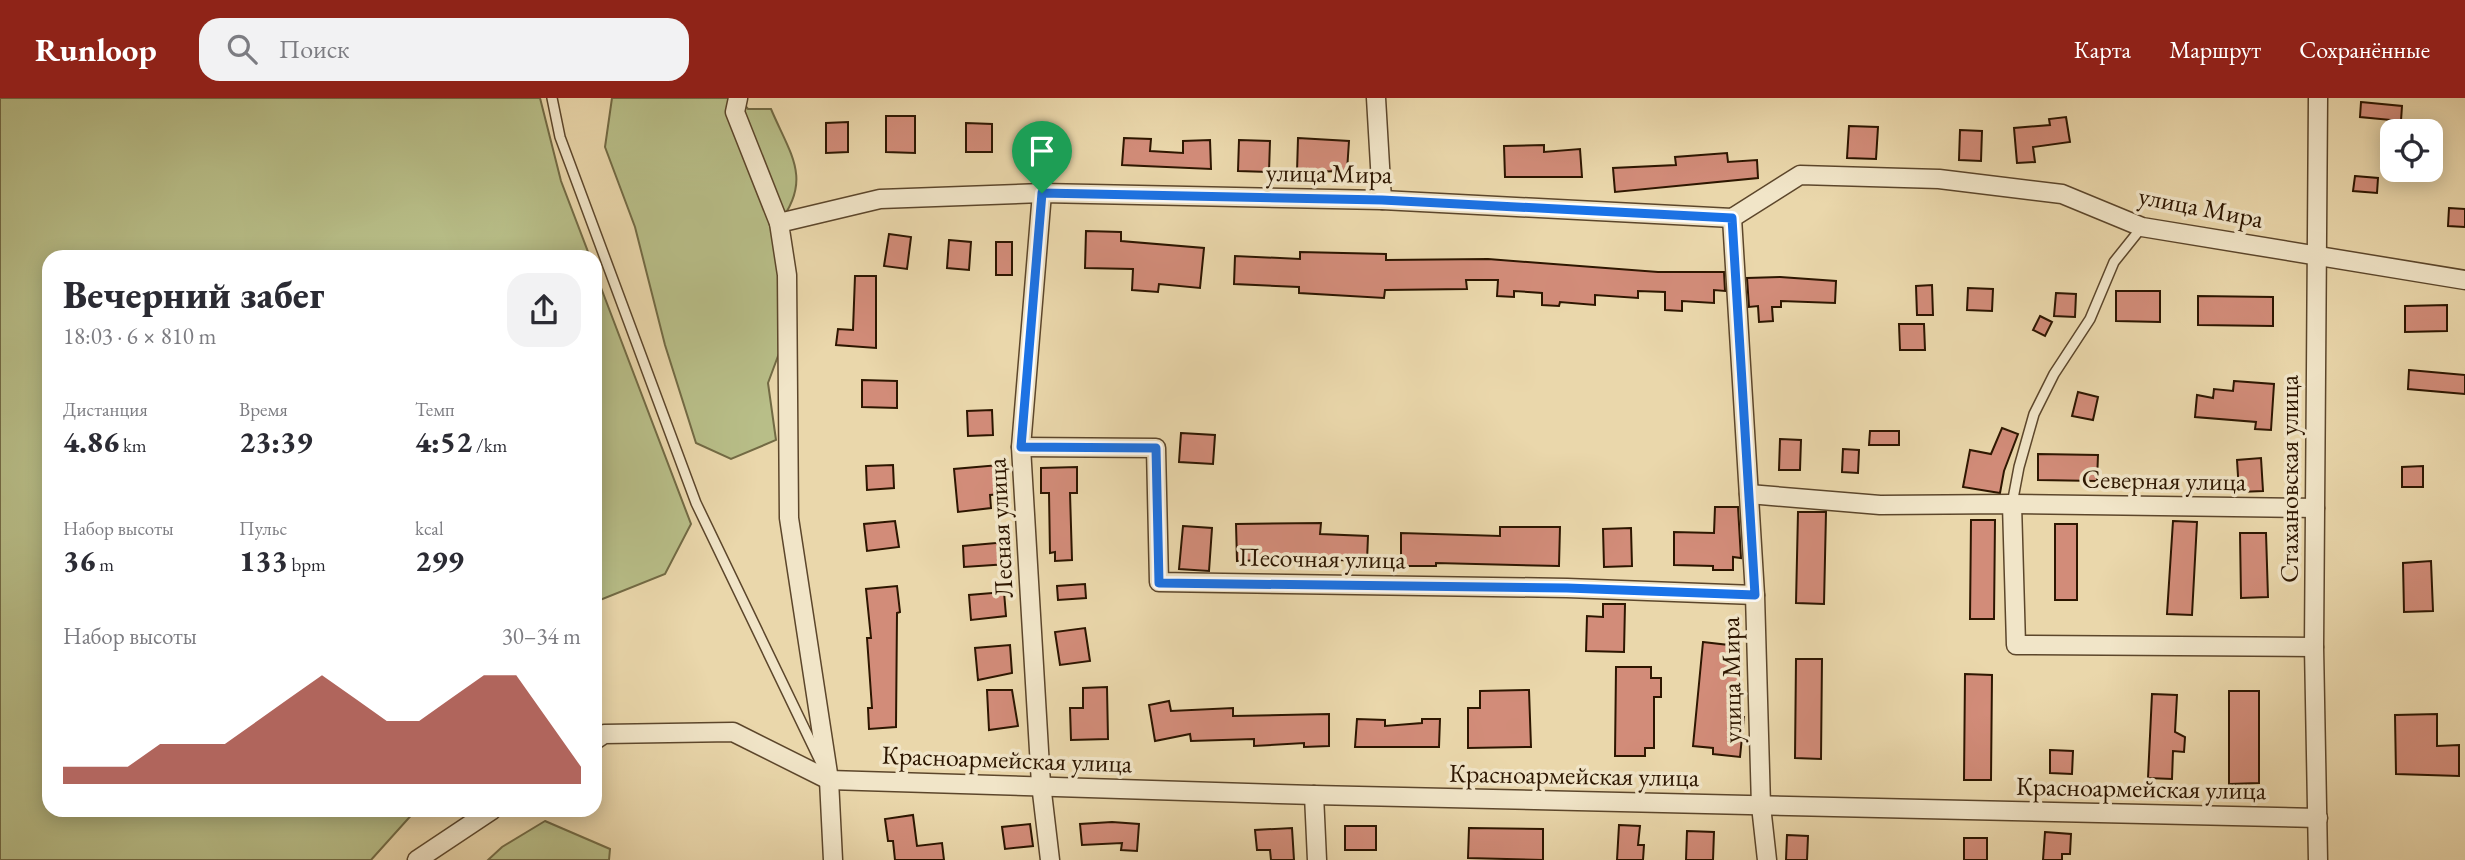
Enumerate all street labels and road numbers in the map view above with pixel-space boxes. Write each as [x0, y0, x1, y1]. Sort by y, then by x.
street label: улица Мира [1266, 155, 1393, 191]
street label: улица Мира [2136, 178, 2267, 236]
street label: Стахановская улица [2272, 374, 2306, 583]
street label: Лесная улица [979, 457, 1021, 599]
street label: Северная улица [2081, 462, 2247, 498]
street label: Песочная улица [1238, 540, 1407, 576]
street label: улица Мира [1713, 616, 1749, 743]
street label: Красноармейская улица [881, 738, 1133, 780]
street label: Красноармейская улица [1448, 756, 1700, 794]
street label: Красноармейская улица [2015, 769, 2267, 807]

